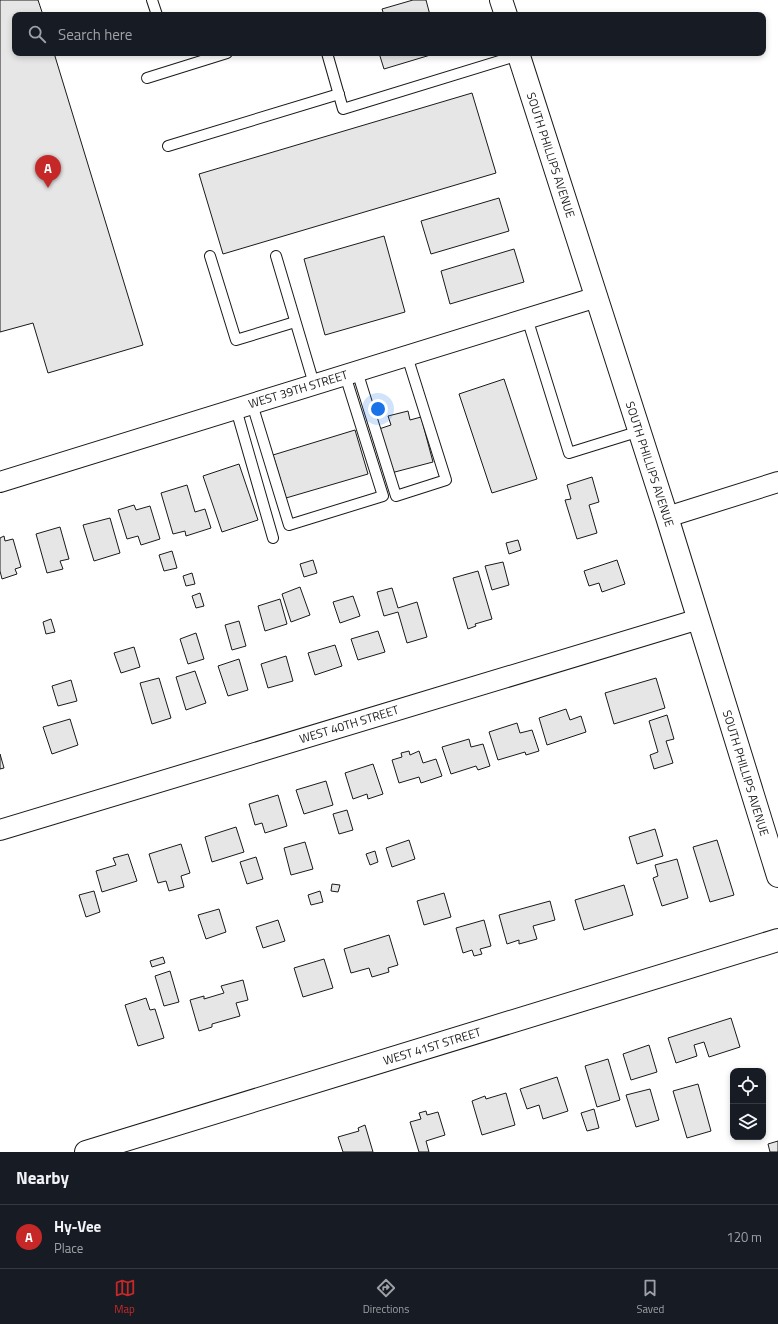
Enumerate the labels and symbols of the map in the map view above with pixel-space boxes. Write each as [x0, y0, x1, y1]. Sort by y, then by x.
street label: SOUTH PHILLIPS AVENUE [522, 90, 580, 221]
pin: A [35, 155, 61, 188]
street label: WEST 39TH STREET [246, 365, 351, 413]
your location [368, 399, 388, 419]
street label: SOUTH PHILLIPS AVENUE [621, 399, 679, 530]
street label: WEST 40TH STREET [297, 700, 402, 748]
street label: SOUTH PHILLIPS AVENUE [718, 708, 774, 839]
street label: WEST 41ST STREET [381, 1022, 484, 1070]

